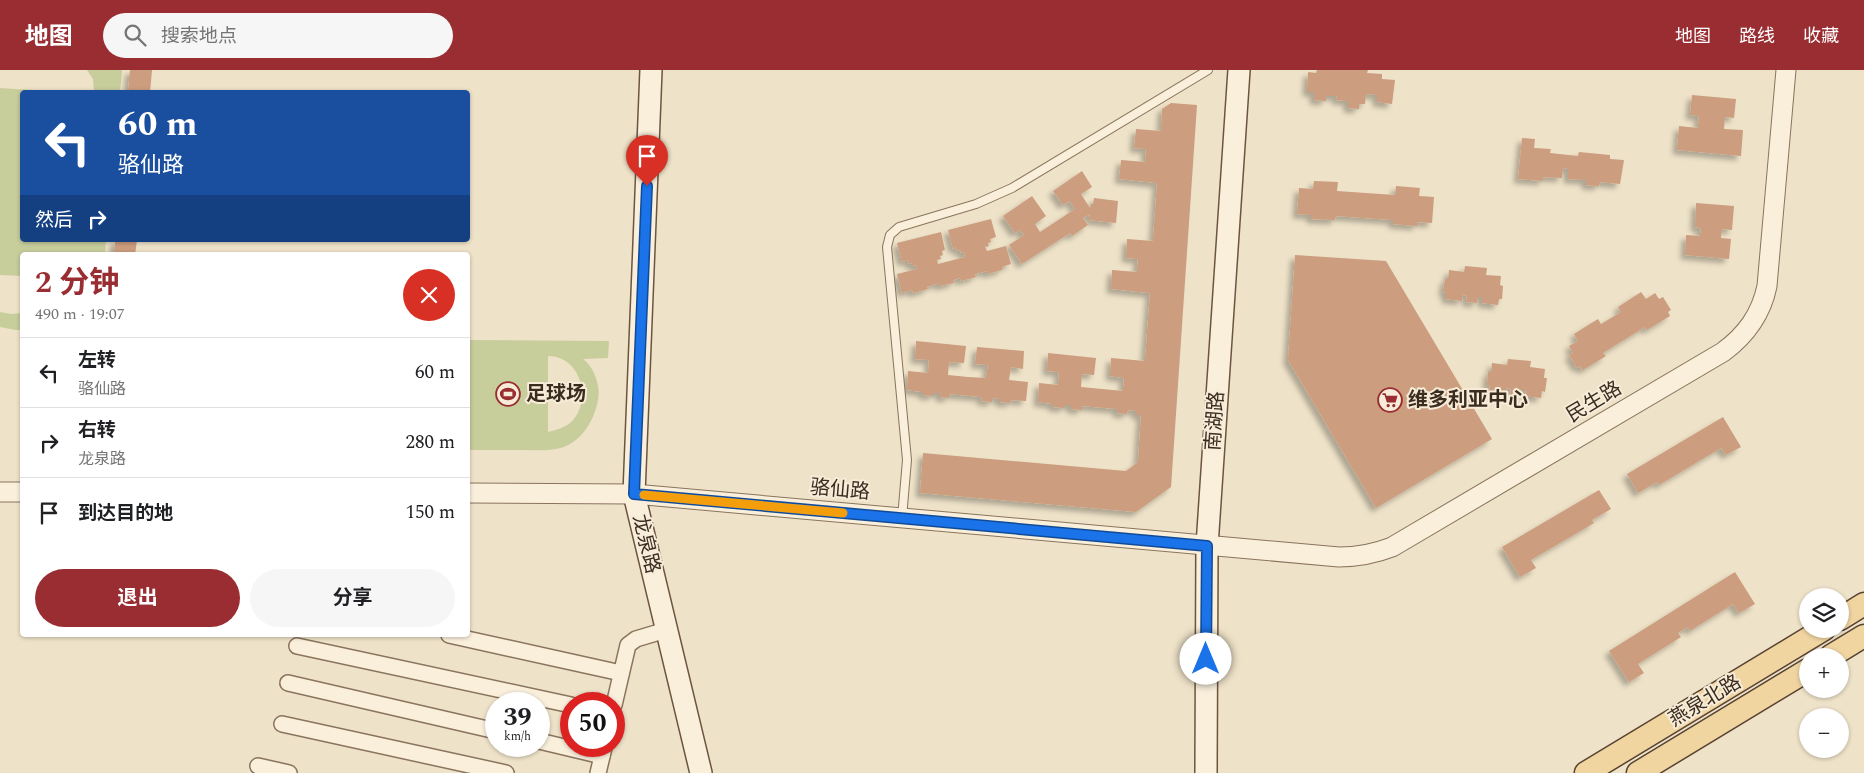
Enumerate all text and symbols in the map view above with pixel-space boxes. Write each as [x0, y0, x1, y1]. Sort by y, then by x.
search box [103, 13, 453, 58]
text: 地图 [25, 19, 73, 55]
icon: search [121, 21, 149, 49]
text: 搜索地点 [161, 22, 237, 51]
text: 地图 [1675, 23, 1711, 50]
text: 路线 [1739, 23, 1775, 50]
text: 收藏 [1803, 23, 1839, 50]
text: 60 m [118, 98, 198, 151]
icon: left [35, 110, 100, 175]
pin [626, 135, 668, 186]
icon: arrive [633, 142, 661, 170]
text: 骆仙路 [118, 149, 184, 182]
icon: right [83, 205, 111, 233]
text: 然后 [35, 206, 73, 235]
text: 2 分钟 [35, 260, 119, 306]
button: close [403, 269, 455, 321]
text: 490 m · 19:07 [35, 302, 125, 326]
text: 左转 [78, 346, 116, 375]
text: 60 m [415, 358, 455, 387]
icon: left [35, 359, 63, 387]
street label: 民生路 [1561, 374, 1627, 430]
text: 骆仙路 [78, 377, 126, 401]
place label: 足球场 [526, 379, 586, 409]
sports icon: 足球场 [495, 381, 521, 407]
place label: 维多利亚中心 [1408, 385, 1528, 415]
supermarket icon: 维多利亚中心 [1377, 387, 1403, 413]
street label: 南湖路 [1198, 390, 1232, 452]
text: 右转 [78, 416, 116, 445]
text: 280 m [405, 428, 455, 457]
icon: right [35, 429, 63, 457]
text: 龙泉路 [78, 447, 126, 471]
street label: 骆仙路 [809, 472, 871, 508]
text: 150 m [405, 498, 455, 527]
icon: arrive [35, 499, 63, 527]
text: 到达目的地 [78, 499, 173, 528]
street label: 龙泉路 [624, 511, 668, 577]
button: 退出 [35, 569, 240, 627]
button: 分享 [250, 569, 455, 627]
map controls [1799, 588, 1849, 758]
button: layers [1799, 588, 1849, 638]
position arrow [1179, 632, 1231, 684]
button: + [1799, 648, 1849, 698]
street label: 燕泉北路 [1663, 668, 1747, 734]
speed limit sign: 50 [560, 692, 625, 757]
text: 39 [503, 699, 532, 737]
button: − [1799, 708, 1849, 758]
text: km/h [504, 727, 531, 746]

